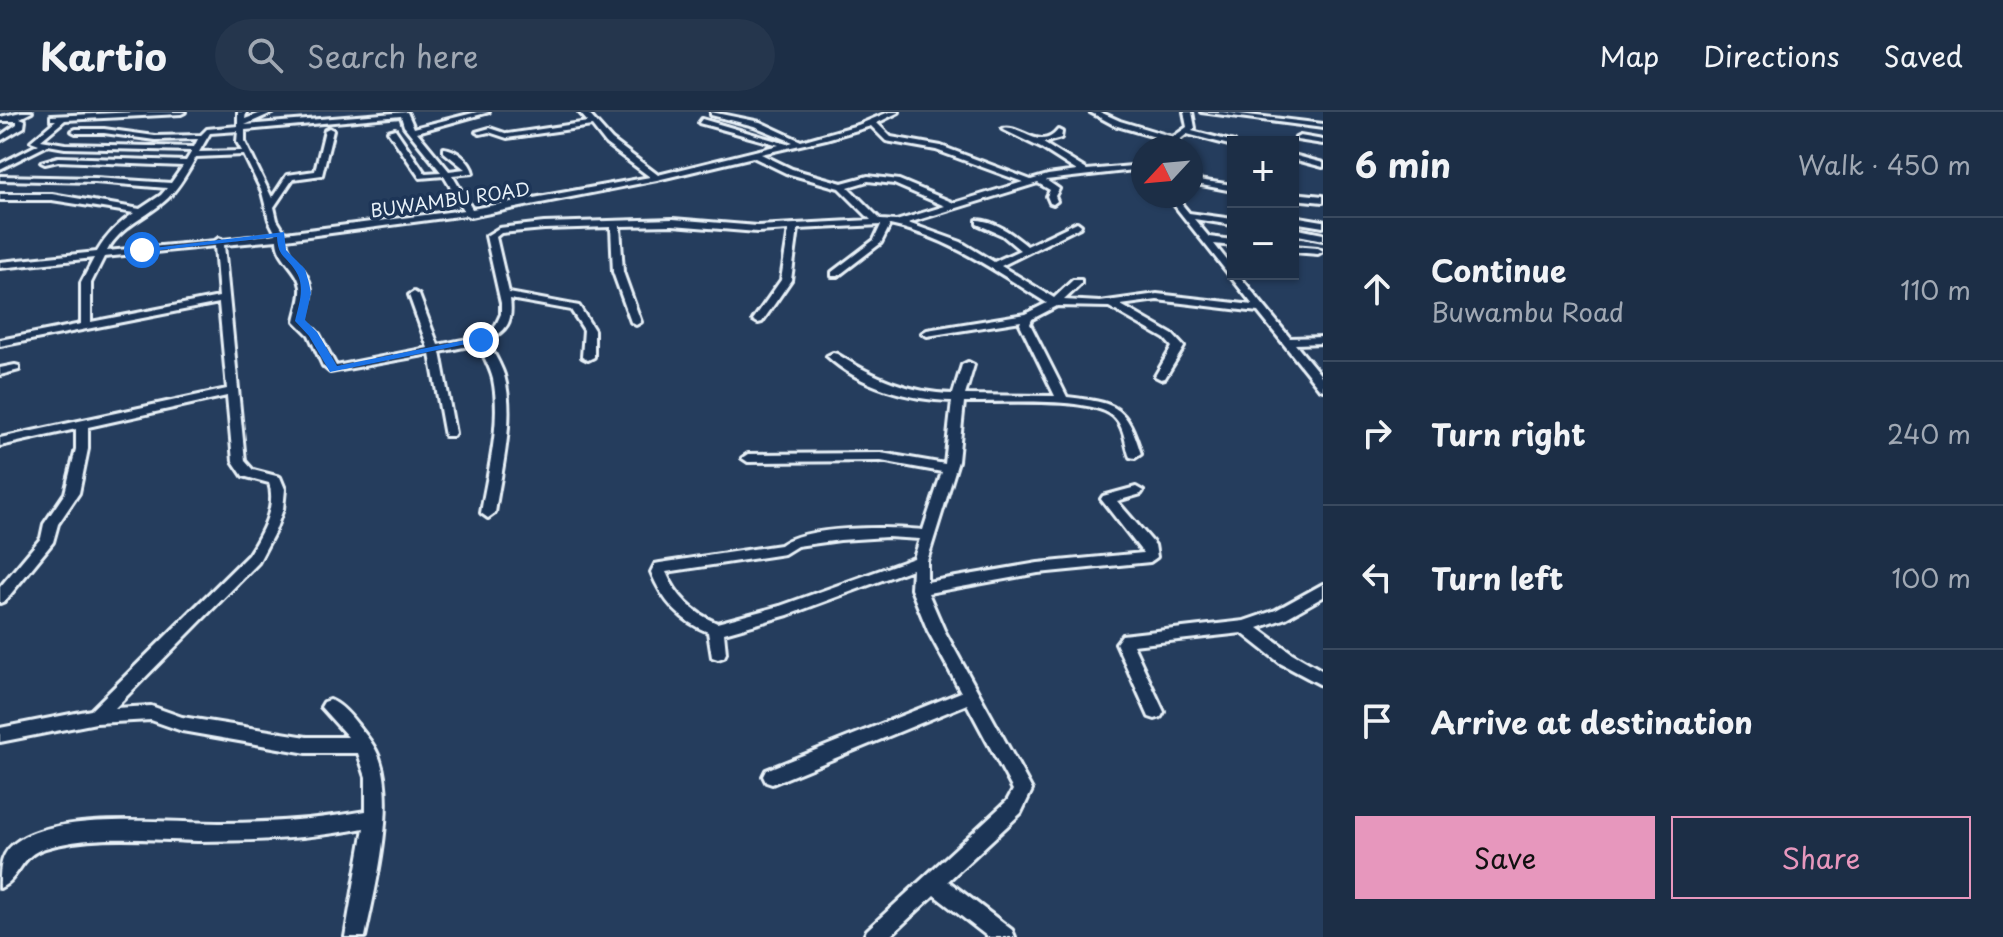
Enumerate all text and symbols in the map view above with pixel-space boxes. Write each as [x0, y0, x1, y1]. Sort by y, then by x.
search box [215, 19, 775, 91]
text: Kartio [40, 27, 167, 84]
icon: search [243, 33, 287, 77]
text: Search here [307, 33, 478, 78]
text: Map [1600, 34, 1659, 77]
text: Directions [1703, 34, 1840, 77]
text: Saved [1884, 34, 1963, 77]
north arrow [1131, 136, 1203, 208]
map controls [1227, 136, 1299, 280]
button: + [1227, 136, 1299, 208]
text: 6 min [1355, 138, 1451, 190]
text: Walk · 450 m [1798, 145, 1971, 184]
street label: BUWAMBU ROAD [368, 174, 532, 224]
button: − [1227, 208, 1299, 280]
route start [124, 232, 160, 268]
text: Continue [1431, 247, 1566, 292]
icon: ahead [1355, 267, 1399, 311]
text: 110 m [1900, 270, 1971, 309]
text: Buwambu Road [1431, 292, 1624, 331]
route end [463, 322, 499, 358]
icon: right [1355, 411, 1399, 455]
text: Turn right [1431, 411, 1586, 456]
text: 240 m [1887, 414, 1971, 453]
icon: left [1355, 555, 1399, 599]
text: Turn left [1431, 555, 1563, 600]
text: 100 m [1891, 558, 1971, 597]
icon: arrive [1355, 699, 1399, 743]
text: Arrive at destination [1431, 699, 1753, 744]
button: Save [1355, 816, 1655, 899]
button: Share [1671, 816, 1971, 899]

